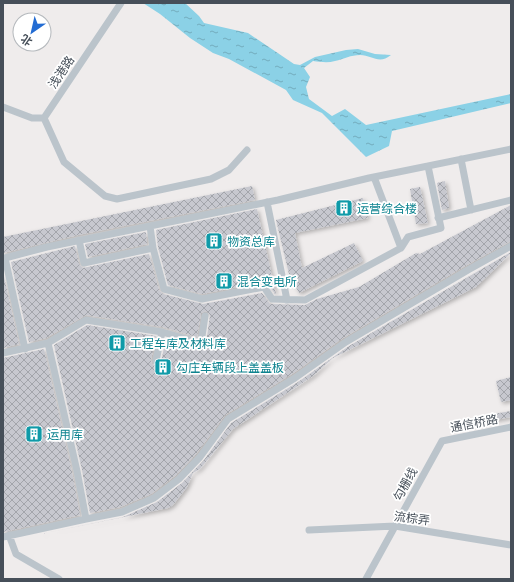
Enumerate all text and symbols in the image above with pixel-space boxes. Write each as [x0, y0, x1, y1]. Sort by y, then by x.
north arrow [12, 12, 52, 52]
text: 北 [17, 31, 35, 50]
street label: 浅港路 [43, 52, 79, 92]
building icon: 运营综合楼 [334, 198, 354, 218]
place label: 运营综合楼 [357, 199, 417, 218]
building icon: 物资总库 [204, 231, 224, 251]
place label: 物资总库 [227, 232, 275, 251]
building icon: 混合变电所 [214, 271, 234, 291]
place label: 混合变电所 [237, 272, 297, 291]
building icon: 工程车库及材料库 [107, 333, 127, 353]
place label: 工程车库及材料库 [130, 334, 226, 353]
building icon: 勾庄车辆段上盖盖板 [153, 357, 173, 377]
place label: 勾庄车辆段上盖盖板 [176, 358, 284, 377]
street label: 通信桥路 [449, 409, 499, 437]
building icon: 运用库 [24, 424, 44, 444]
place label: 运用库 [47, 425, 83, 444]
street label: 勾栅线 [388, 464, 422, 504]
street label: 流棕弄 [393, 506, 431, 530]

